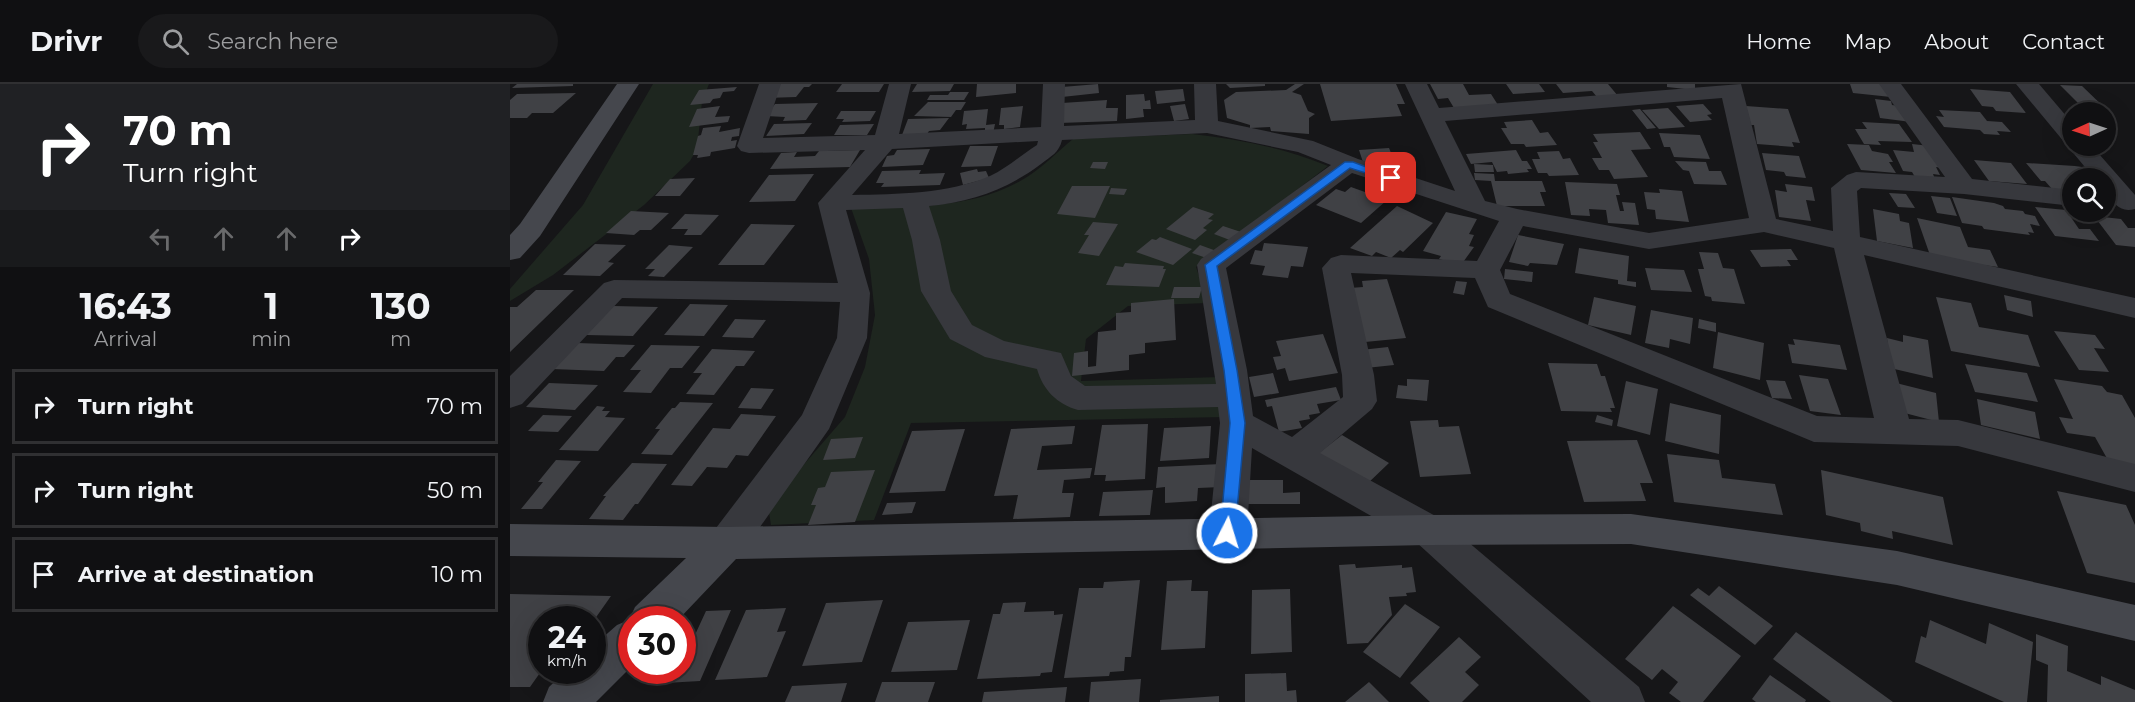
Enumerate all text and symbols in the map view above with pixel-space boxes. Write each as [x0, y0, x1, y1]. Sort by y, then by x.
search box [138, 14, 558, 68]
text: Drivr [30, 24, 102, 58]
icon: search [159, 25, 192, 58]
text: Search here [207, 28, 338, 55]
text: Home [1746, 29, 1811, 54]
text: Map [1844, 29, 1891, 54]
text: About [1924, 29, 1989, 54]
text: Contact [2022, 29, 2105, 54]
north arrow [2062, 102, 2116, 156]
map controls [2062, 102, 2116, 222]
text: 70 m [123, 104, 233, 156]
icon: right [24, 108, 102, 186]
pin [1365, 152, 1416, 203]
text: Turn right [123, 156, 258, 189]
icon: arrive [1374, 161, 1407, 194]
button: search [2062, 168, 2116, 222]
icon: left [144, 222, 177, 255]
icon: ahead [207, 222, 240, 255]
icon: ahead [270, 222, 303, 255]
icon: right [333, 222, 366, 255]
text: 16:43 [79, 284, 172, 328]
text: 1 [264, 284, 278, 328]
text: 130 [371, 284, 431, 328]
text: Arrival [94, 327, 157, 351]
text: min [251, 327, 291, 351]
text: m [390, 327, 411, 351]
icon: right [27, 390, 60, 423]
text: Turn right [78, 393, 193, 420]
text: 70 m [427, 393, 483, 420]
icon: right [27, 474, 60, 507]
text: Turn right [78, 477, 193, 504]
text: 50 m [427, 477, 483, 504]
position arrow [1195, 501, 1259, 565]
icon: arrive [27, 558, 60, 591]
text: Arrive at destination [78, 561, 314, 588]
text: 10 m [431, 561, 483, 588]
speed limit sign: 30 [618, 606, 696, 684]
text: 24 [548, 619, 586, 656]
text: km/h [547, 651, 587, 670]

